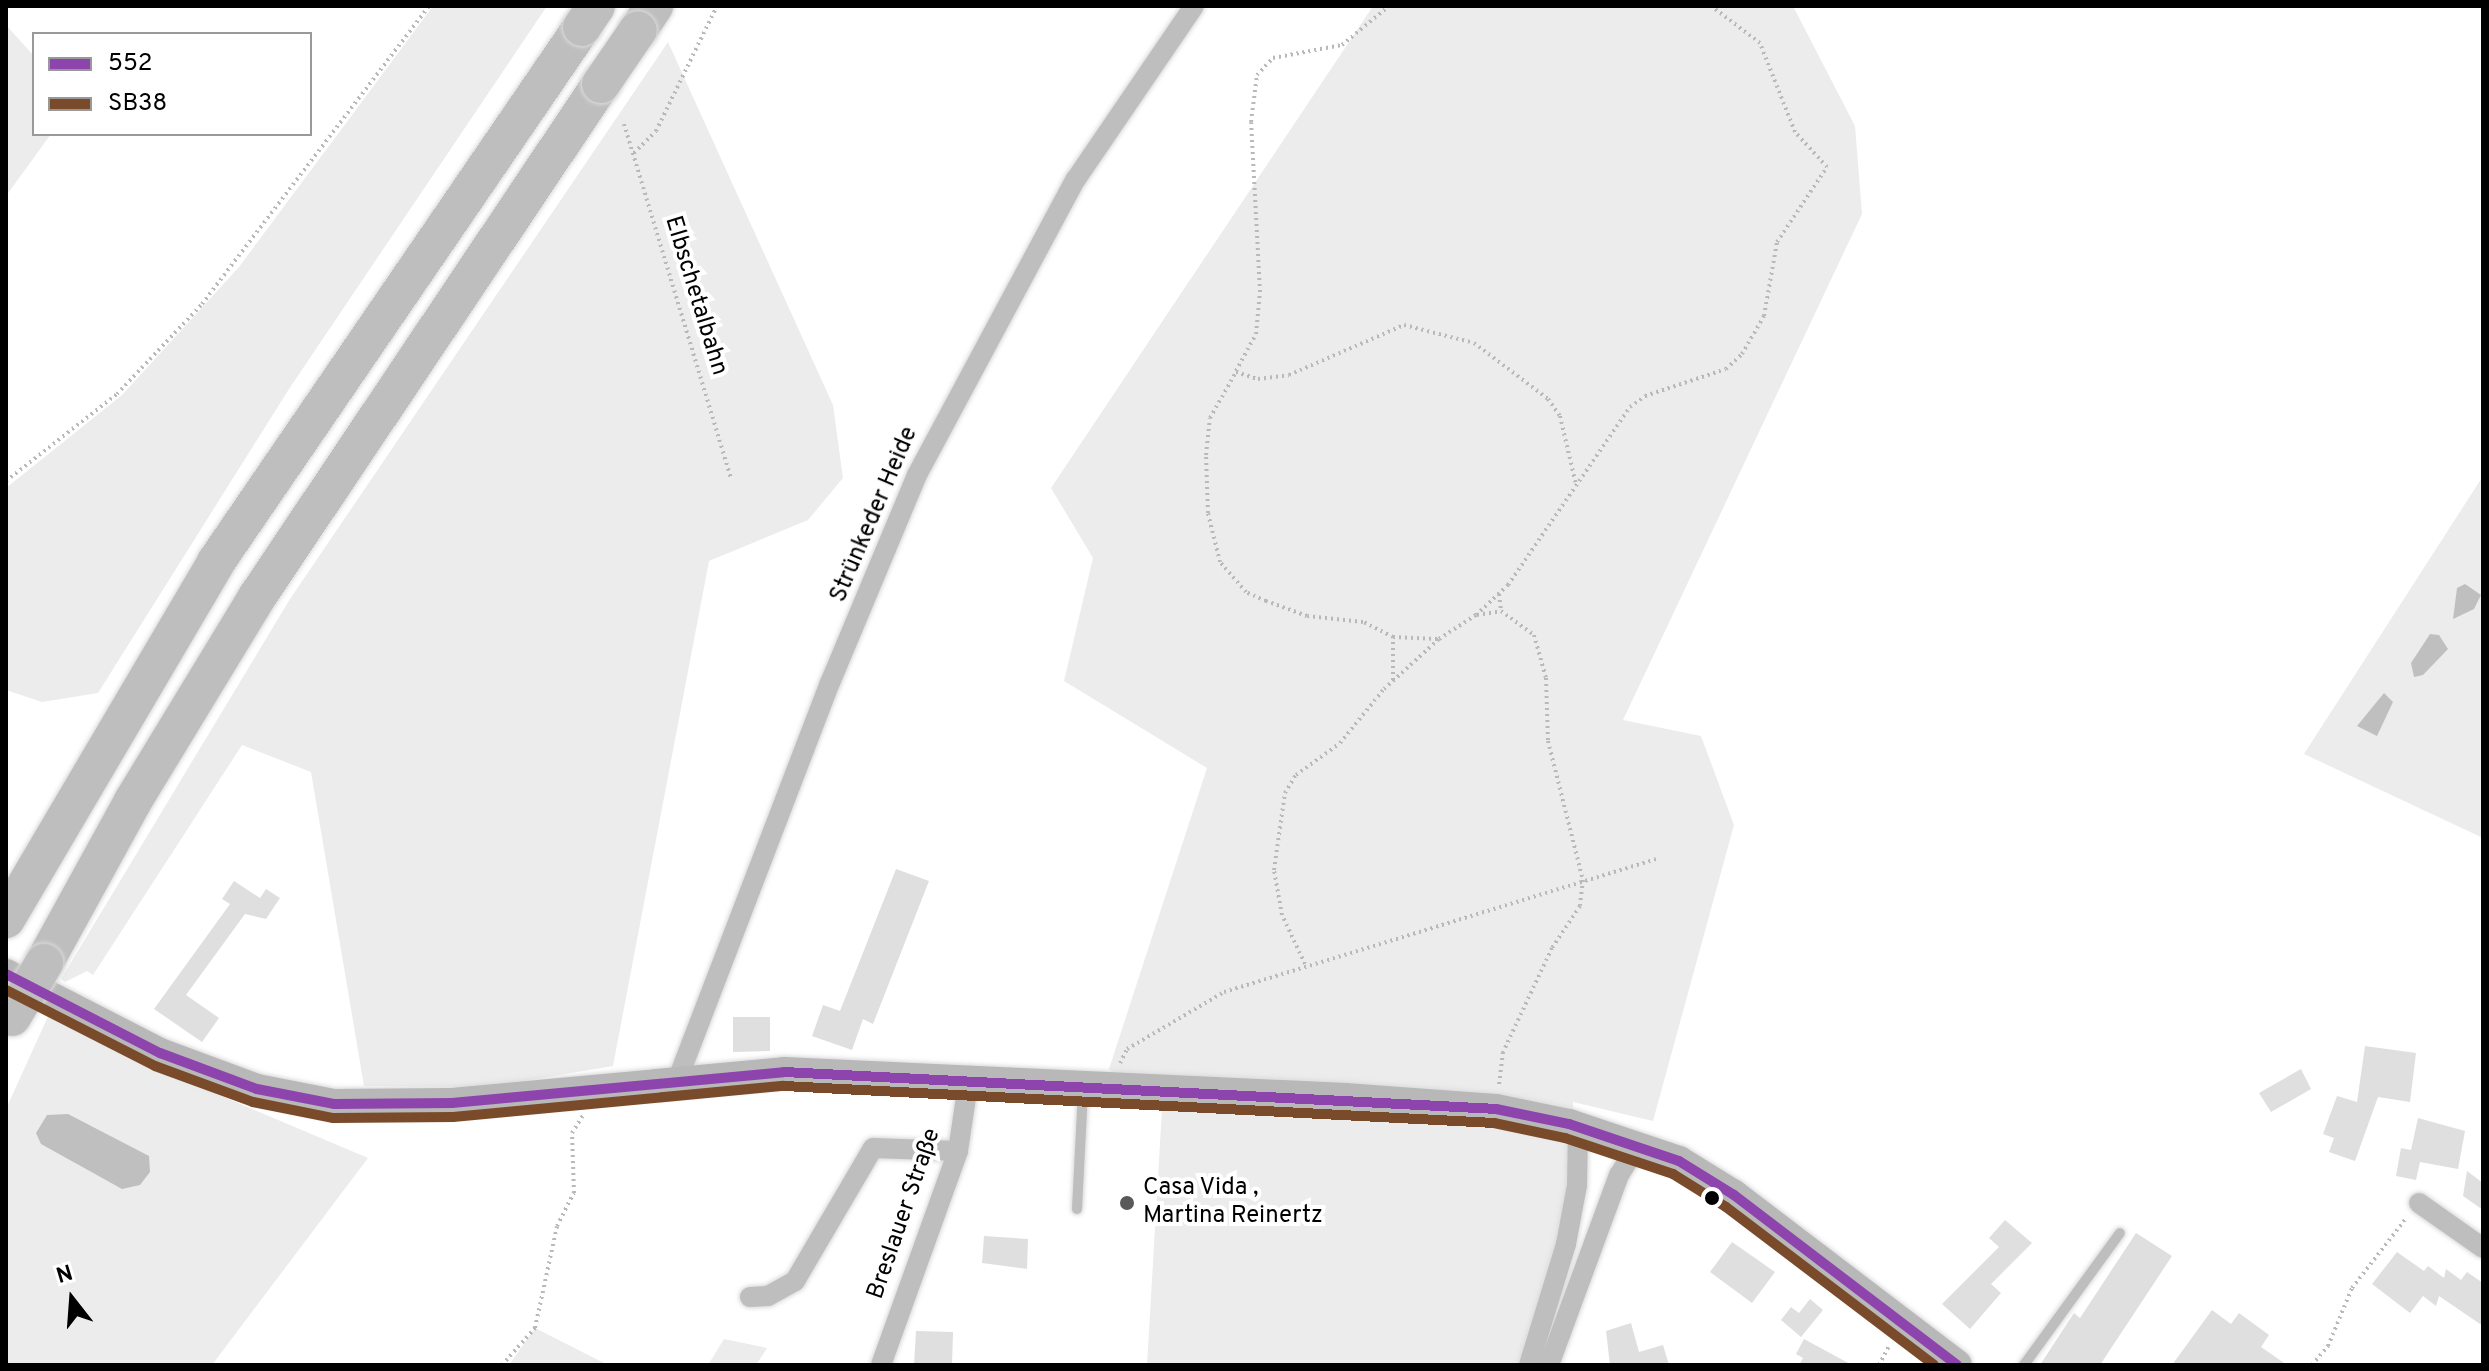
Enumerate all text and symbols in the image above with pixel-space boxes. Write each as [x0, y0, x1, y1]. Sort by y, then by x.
legend [32, 32, 312, 136]
text: 552 [108, 49, 152, 79]
text: SB38 [108, 89, 167, 119]
street label: Elbschetalbahn [657, 213, 733, 379]
street label: Strünkeder Heide [825, 423, 925, 607]
street label: Breslauer Straße [862, 1125, 948, 1303]
place label: Casa Vida , Martina Reinertz [1143, 1175, 1323, 1231]
unlabelled marker [1704, 1190, 1720, 1206]
marker: Casa Vida , Martina Reinertz [1118, 1194, 1136, 1212]
north arrow [32, 1259, 112, 1339]
text: N [53, 1260, 76, 1291]

